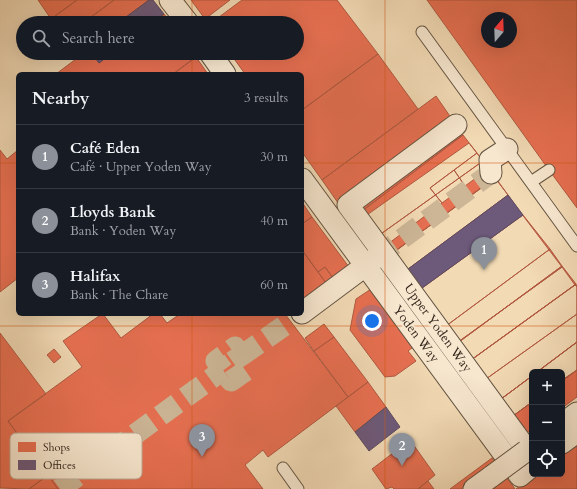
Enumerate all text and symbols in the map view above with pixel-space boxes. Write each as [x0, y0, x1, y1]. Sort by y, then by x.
north arrow [481, 12, 517, 48]
search box [16, 16, 304, 60]
icon: search [30, 27, 52, 49]
text: Search here [62, 28, 135, 48]
text: Nearby [32, 87, 89, 110]
text: 3 results [244, 89, 288, 107]
text: Café Eden [70, 138, 140, 158]
text: 1 [42, 148, 48, 166]
text: 30 m [260, 148, 288, 166]
text: Café · Upper Yoden Way [70, 158, 212, 176]
text: Lloyds Bank [70, 202, 156, 222]
text: 2 [42, 212, 48, 230]
text: 40 m [260, 212, 288, 230]
text: Bank · Yoden Way [70, 222, 176, 240]
pin: 1 [471, 237, 497, 270]
text: Halifax [70, 266, 121, 286]
text: 3 [42, 276, 48, 294]
text: 60 m [260, 276, 288, 294]
street label: Upper Yoden Way [401, 281, 475, 375]
text: Bank · The Chare [70, 286, 168, 304]
street label: Yoden Way [390, 302, 442, 366]
your location [362, 311, 382, 331]
map controls [529, 369, 565, 477]
button: + [529, 369, 565, 405]
button: − [529, 405, 565, 441]
pin: 3 [189, 424, 215, 457]
legend [10, 433, 142, 479]
pin: 2 [389, 433, 415, 466]
text: Shops [43, 440, 70, 455]
button: locate [529, 441, 565, 477]
text: Offices [43, 458, 76, 473]

